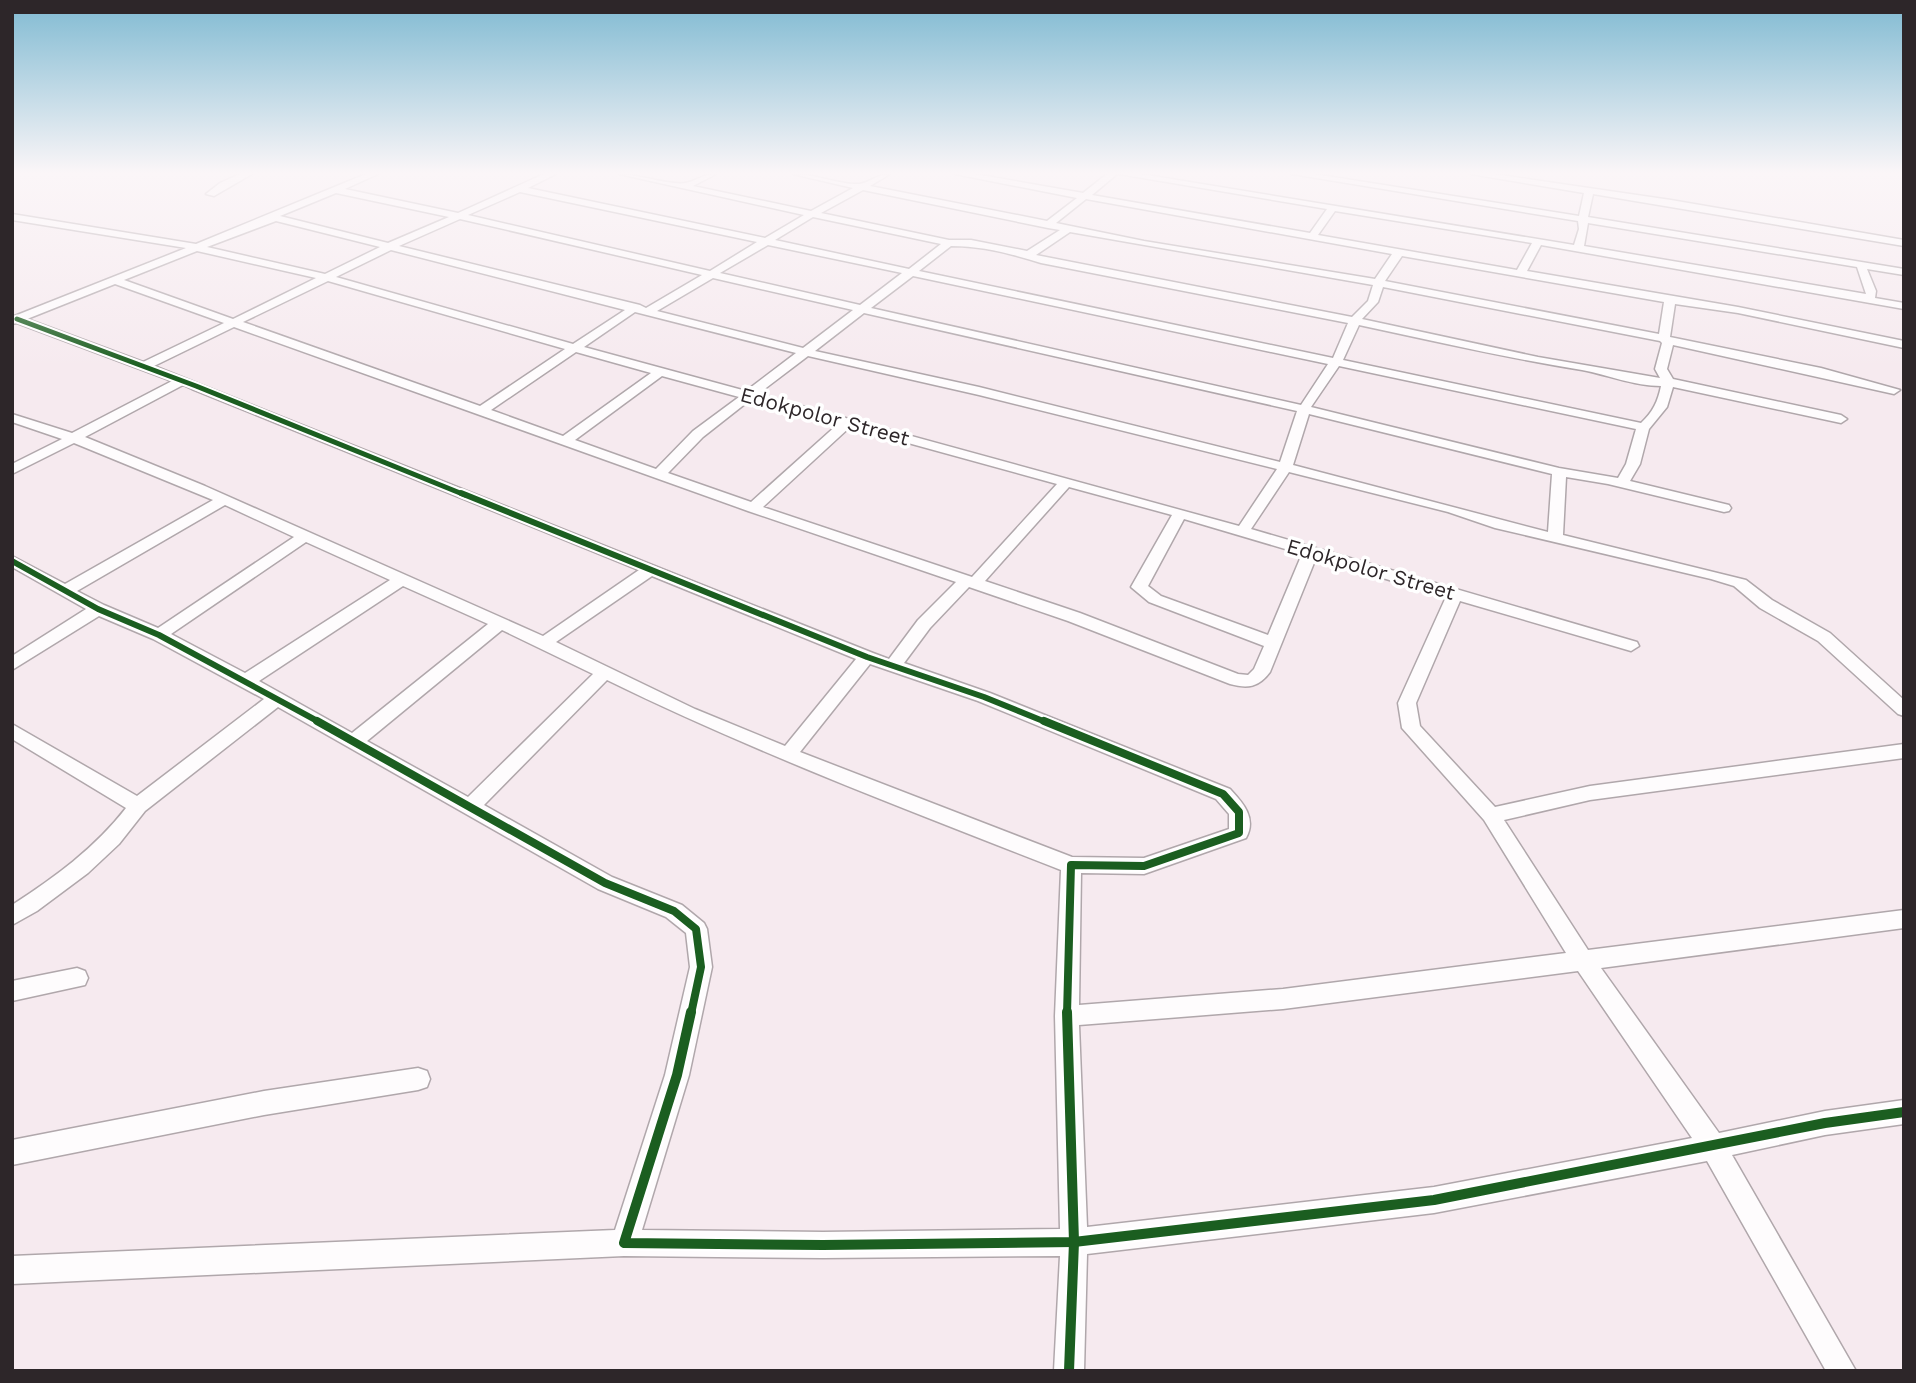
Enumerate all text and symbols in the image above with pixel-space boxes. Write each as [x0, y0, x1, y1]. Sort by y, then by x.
street label: Edokpolor Street [738, 381, 912, 451]
street label: Edokpolor Street [1284, 533, 1458, 605]

